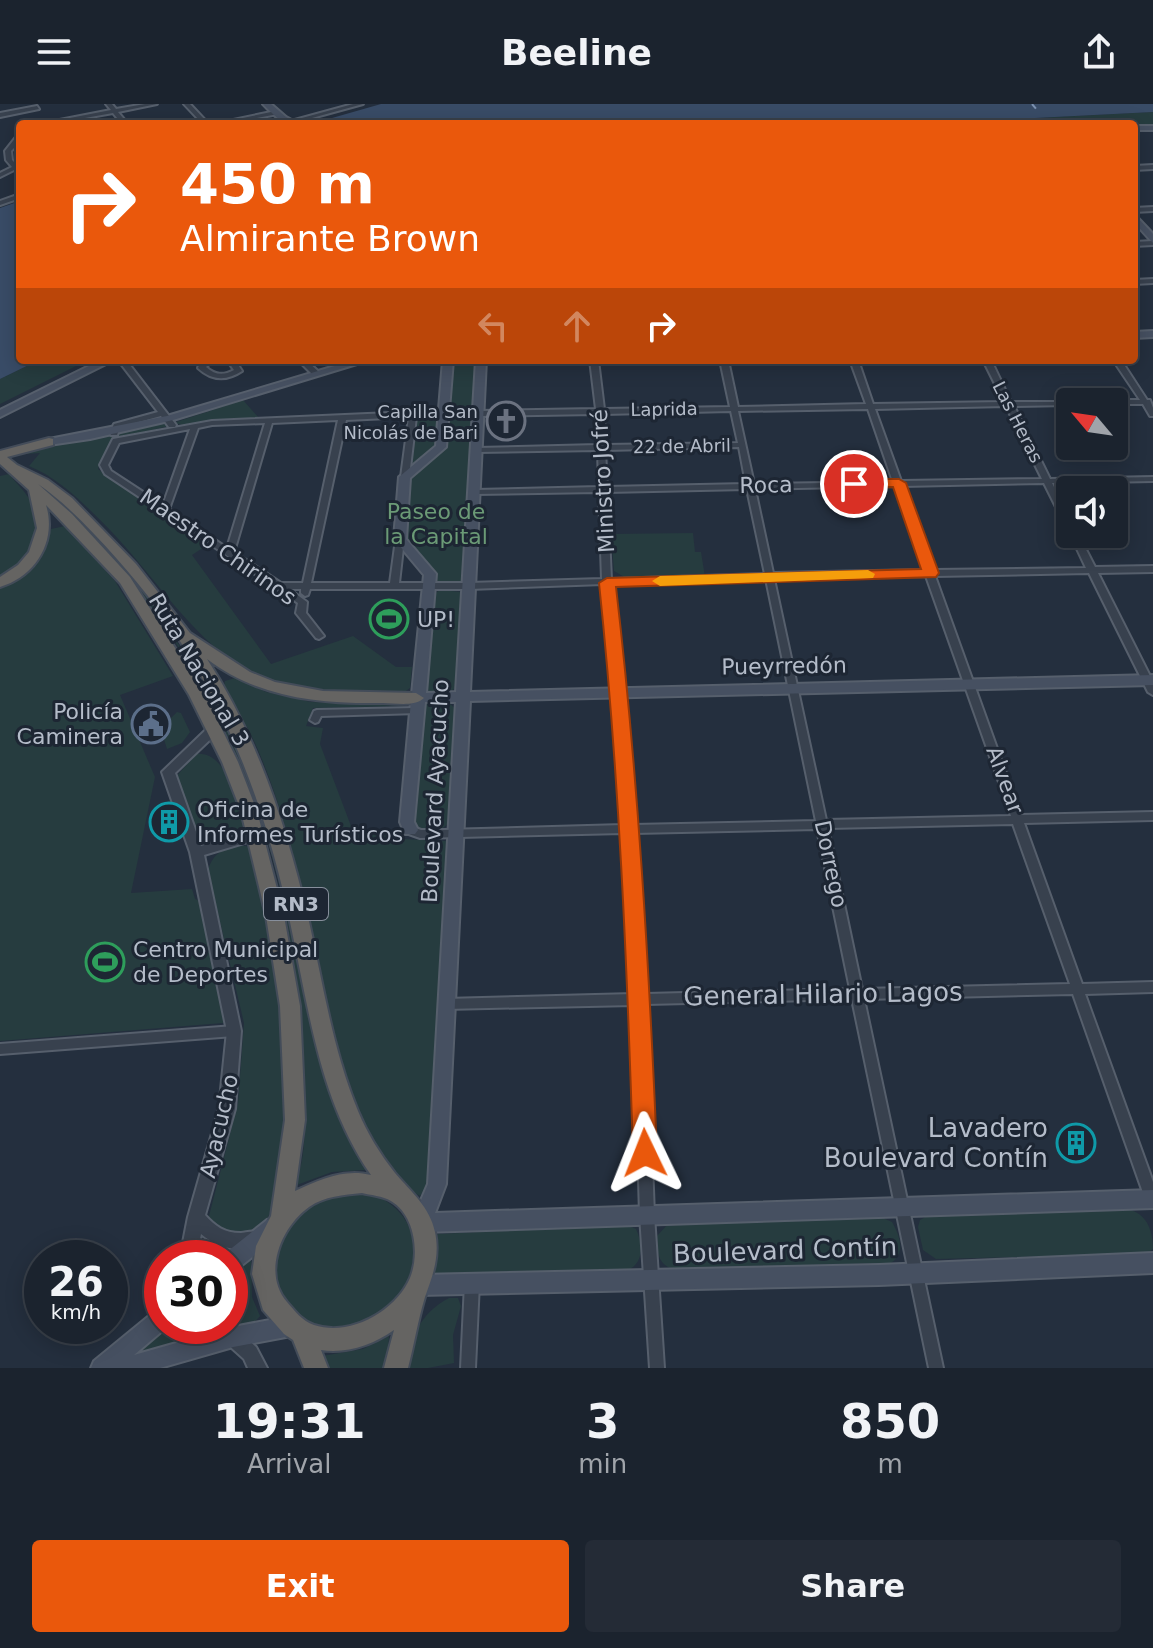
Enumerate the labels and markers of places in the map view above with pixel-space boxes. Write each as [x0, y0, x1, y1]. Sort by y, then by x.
church icon: Capilla San Nicolás de Bari [485, 400, 527, 442]
place label: Capilla San Nicolás de Bari [343, 401, 478, 443]
pin [820, 450, 888, 518]
sports icon: UP! [368, 598, 410, 640]
place label: UP! [417, 607, 455, 632]
place label: Policía Caminera [17, 699, 123, 749]
public building icon: Policía Caminera [130, 703, 172, 745]
place label: Oficina de Informes Turísticos [197, 797, 403, 847]
building icon: Oficina de Informes Turísticos [148, 801, 190, 843]
place label: Centro Municipal de Deportes [133, 937, 318, 987]
sports icon: Centro Municipal de Deportes [84, 941, 126, 983]
place label: Lavadero Boulevard Contín [824, 1113, 1048, 1173]
building icon: Lavadero Boulevard Contín [1055, 1122, 1097, 1164]

